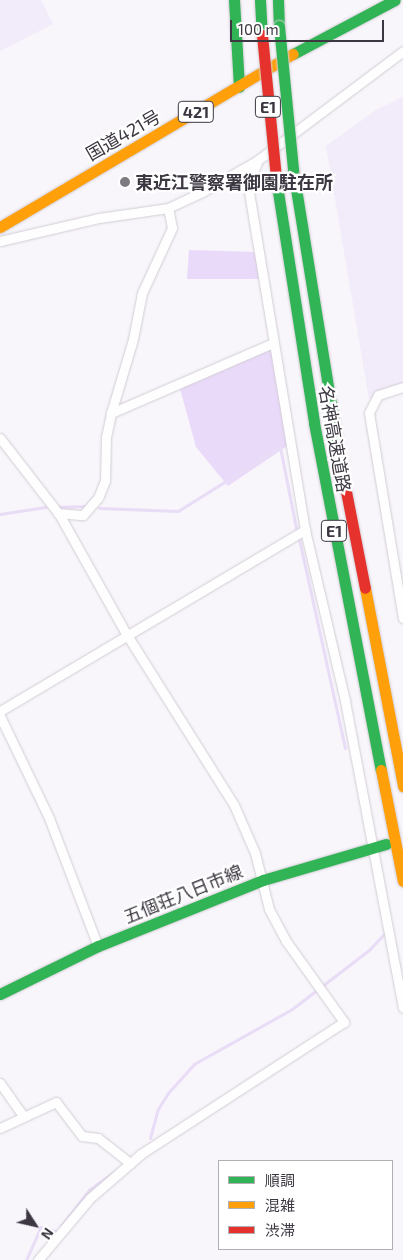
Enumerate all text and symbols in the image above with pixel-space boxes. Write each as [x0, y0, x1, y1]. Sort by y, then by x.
scale bar [233, 10, 387, 42]
text: 100 m [238, 20, 279, 38]
road number: E1 [254, 94, 282, 120]
road number: 421 [177, 98, 215, 125]
street label: 国道421号 [82, 105, 164, 165]
place label: 東近江警察署御園駐在所 [135, 171, 333, 193]
marker: 東近江警察署御園駐在所 [119, 176, 131, 188]
street label: 名神高速道路 [315, 384, 355, 494]
road number: E1 [320, 518, 348, 544]
street label: 五個荘八日市線 [121, 860, 245, 928]
legend [218, 1160, 393, 1250]
text: 順調 [265, 1171, 295, 1189]
text: 混雑 [265, 1196, 295, 1214]
north arrow [10, 1200, 60, 1250]
text: 渋滞 [265, 1221, 295, 1239]
text: N [38, 1225, 58, 1243]

